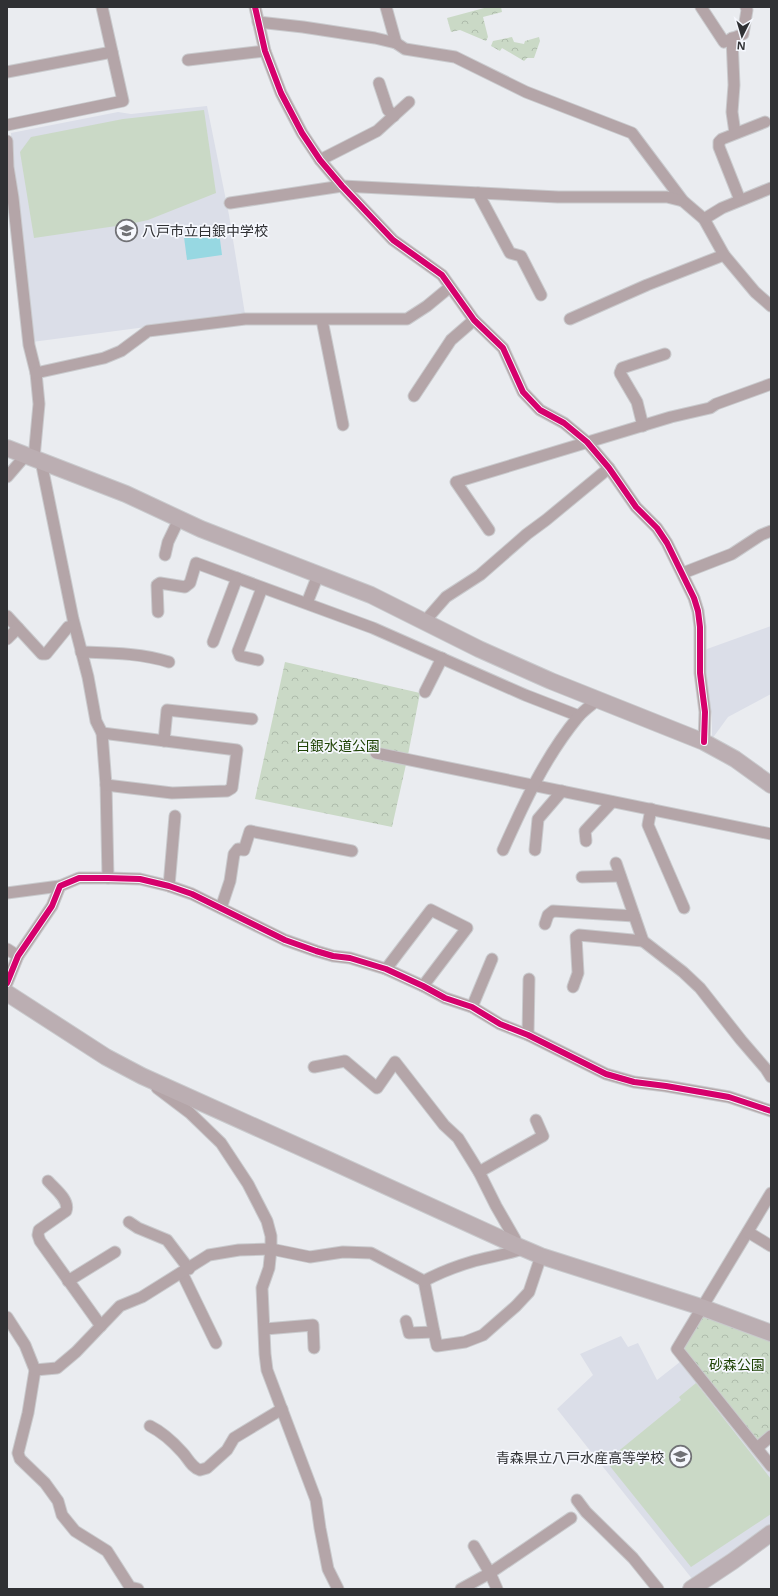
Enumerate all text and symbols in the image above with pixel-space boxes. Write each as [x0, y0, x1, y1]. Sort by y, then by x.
north arrow [722, 16, 762, 56]
text: N [736, 39, 746, 54]
school or university icon: 八戸市立白銀中学校 [113, 217, 139, 243]
place label: 八戸市立白銀中学校 [142, 221, 268, 240]
park label: 白銀水道公園 [296, 736, 380, 755]
park label: 砂森公園 [709, 1355, 765, 1374]
school or university icon: 青森県立八戸水産高等学校 [667, 1444, 693, 1470]
place label: 青森県立八戸水産高等学校 [496, 1448, 664, 1467]

